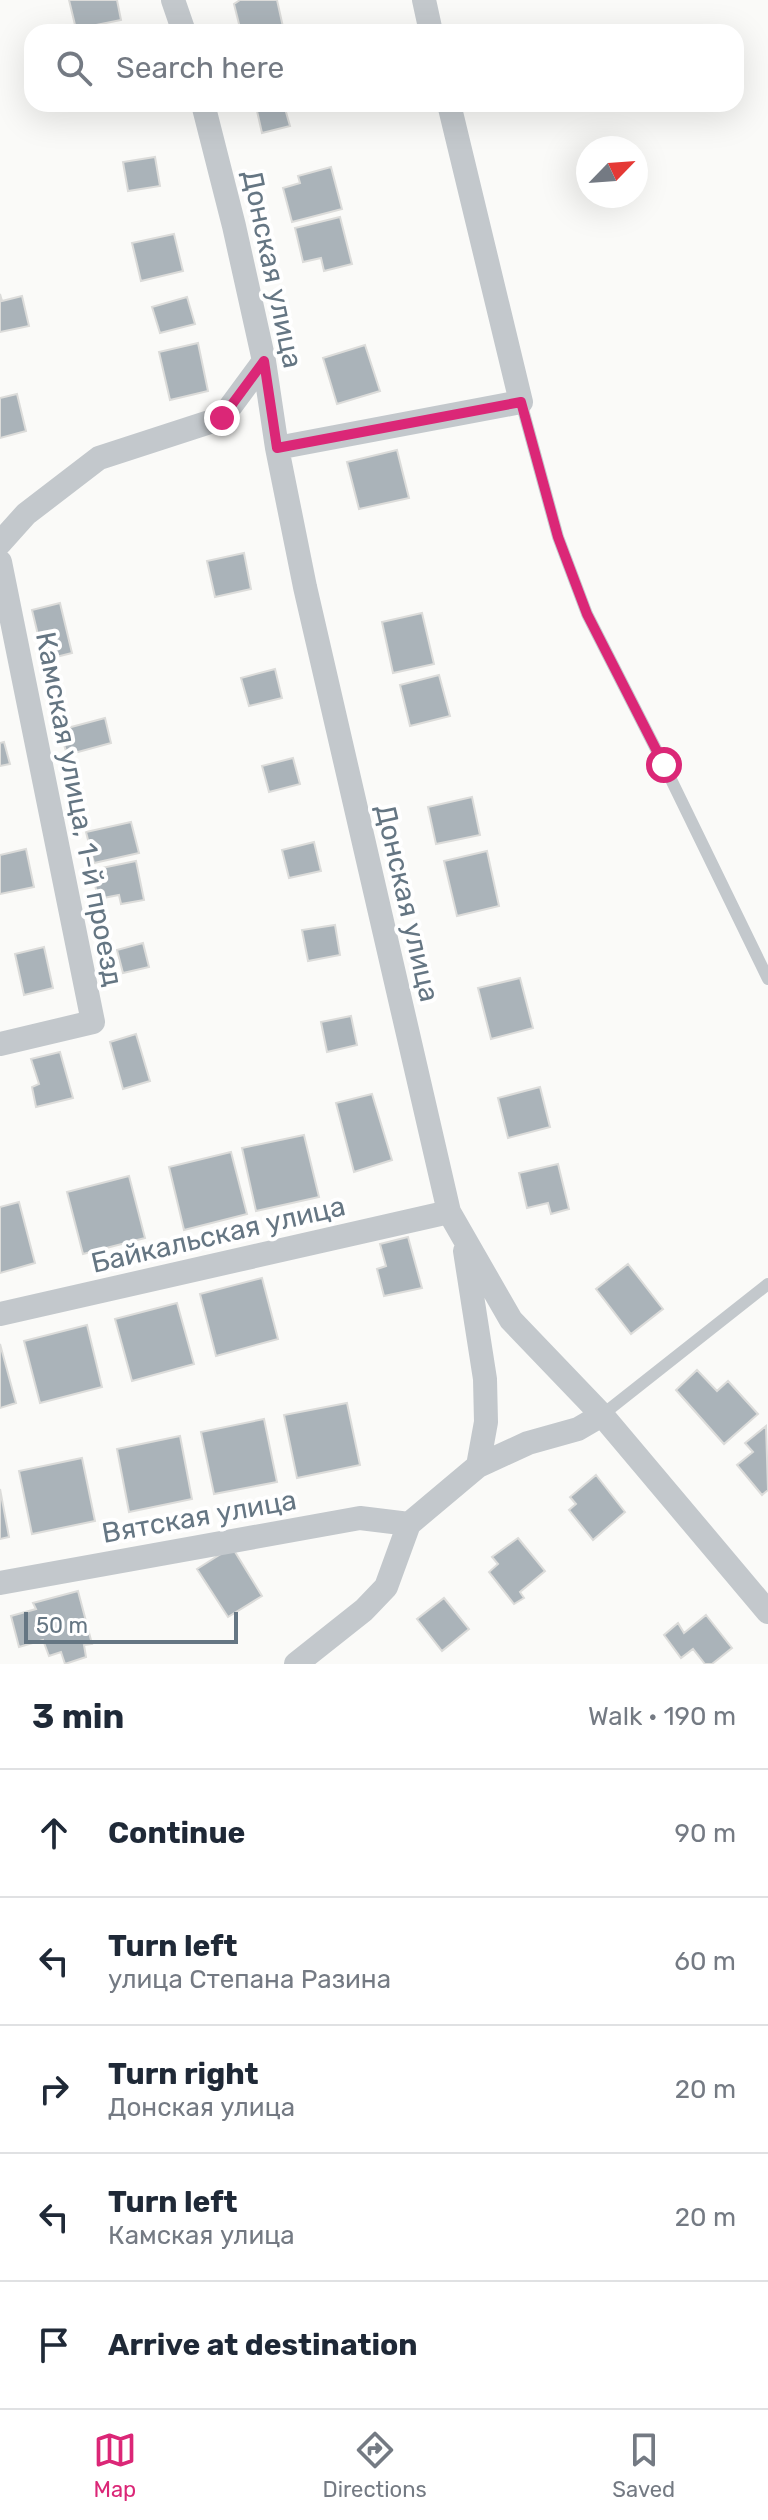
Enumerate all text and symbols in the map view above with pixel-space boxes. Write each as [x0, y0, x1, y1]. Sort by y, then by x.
search box [24, 24, 744, 112]
icon: search [52, 46, 96, 90]
text: Search here [116, 50, 284, 86]
north arrow [576, 136, 648, 208]
street label: Донская улица [235, 167, 310, 371]
route end [204, 400, 240, 436]
street label: Камская улица, 1-й проезд [29, 629, 130, 989]
route start [646, 747, 682, 783]
street label: Донская улица [369, 801, 446, 1005]
street label: Байкальская улица [88, 1189, 348, 1280]
street label: Вятская улица [99, 1483, 299, 1550]
scale bar [24, 1608, 238, 1644]
text: 50 m [36, 1612, 88, 1639]
text: 3 min [32, 1696, 124, 1737]
text: Walk · 190 m [588, 1701, 736, 1732]
icon: ahead [32, 1811, 76, 1855]
text: Continue [108, 1815, 245, 1851]
text: 90 m [675, 1818, 736, 1849]
text: Turn left [108, 1928, 238, 1964]
icon: left [32, 1939, 76, 1983]
text: 60 m [674, 1946, 736, 1977]
text: улица Степана Разина [108, 1964, 391, 1995]
text: Turn right [108, 2056, 259, 2092]
icon: right [32, 2067, 76, 2111]
text: 20 m [675, 2074, 736, 2105]
text: Донская улица [108, 2092, 295, 2123]
text: Turn left [108, 2184, 238, 2220]
icon: left [32, 2195, 76, 2239]
text: 20 m [675, 2202, 736, 2233]
text: Камская улица [108, 2220, 295, 2251]
icon: arrive [32, 2323, 76, 2367]
text: Arrive at destination [108, 2327, 418, 2363]
tab: Map [93, 2428, 137, 2503]
tab: Directions [322, 2428, 427, 2503]
tab: Saved [612, 2428, 675, 2503]

